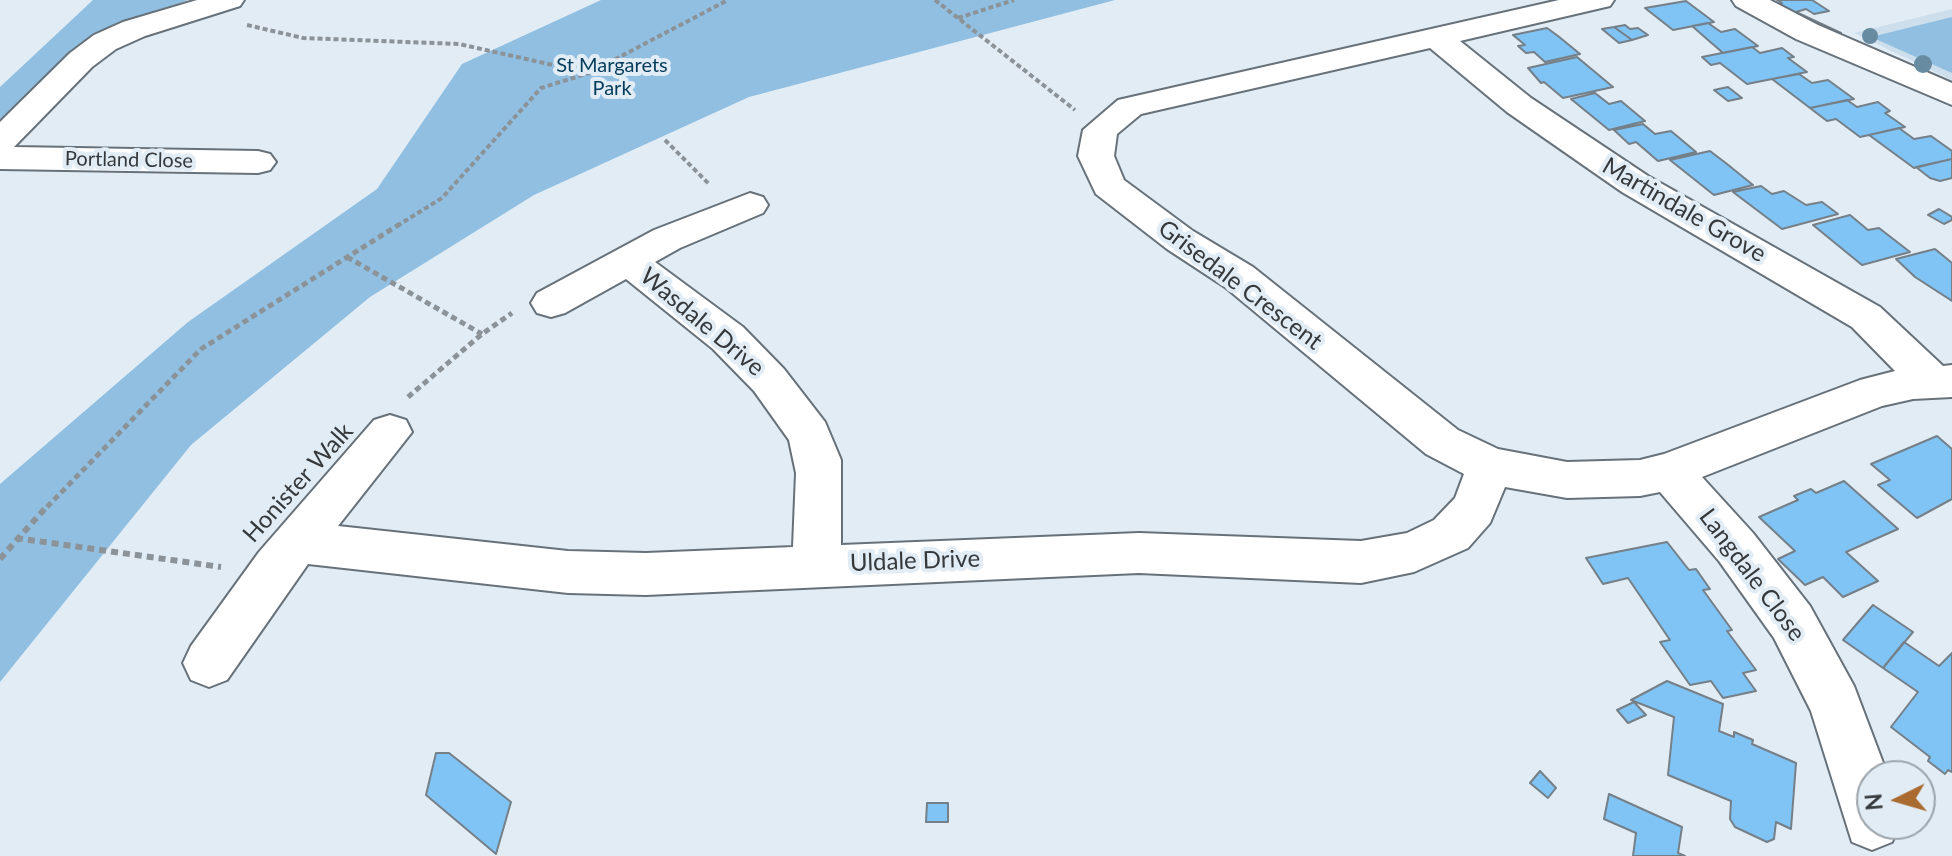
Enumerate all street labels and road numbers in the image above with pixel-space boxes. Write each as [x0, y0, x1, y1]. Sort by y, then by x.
street label: Portland Close [65, 147, 193, 173]
street label: Martindale Grove [1597, 151, 1771, 269]
street label: Grisedale Crescent [1152, 214, 1328, 356]
street label: Wasdale Drive [634, 262, 770, 382]
street label: Honister Walk [237, 417, 359, 549]
street label: Langdale Close [1693, 503, 1811, 647]
street label: Uldale Drive [849, 544, 981, 578]

